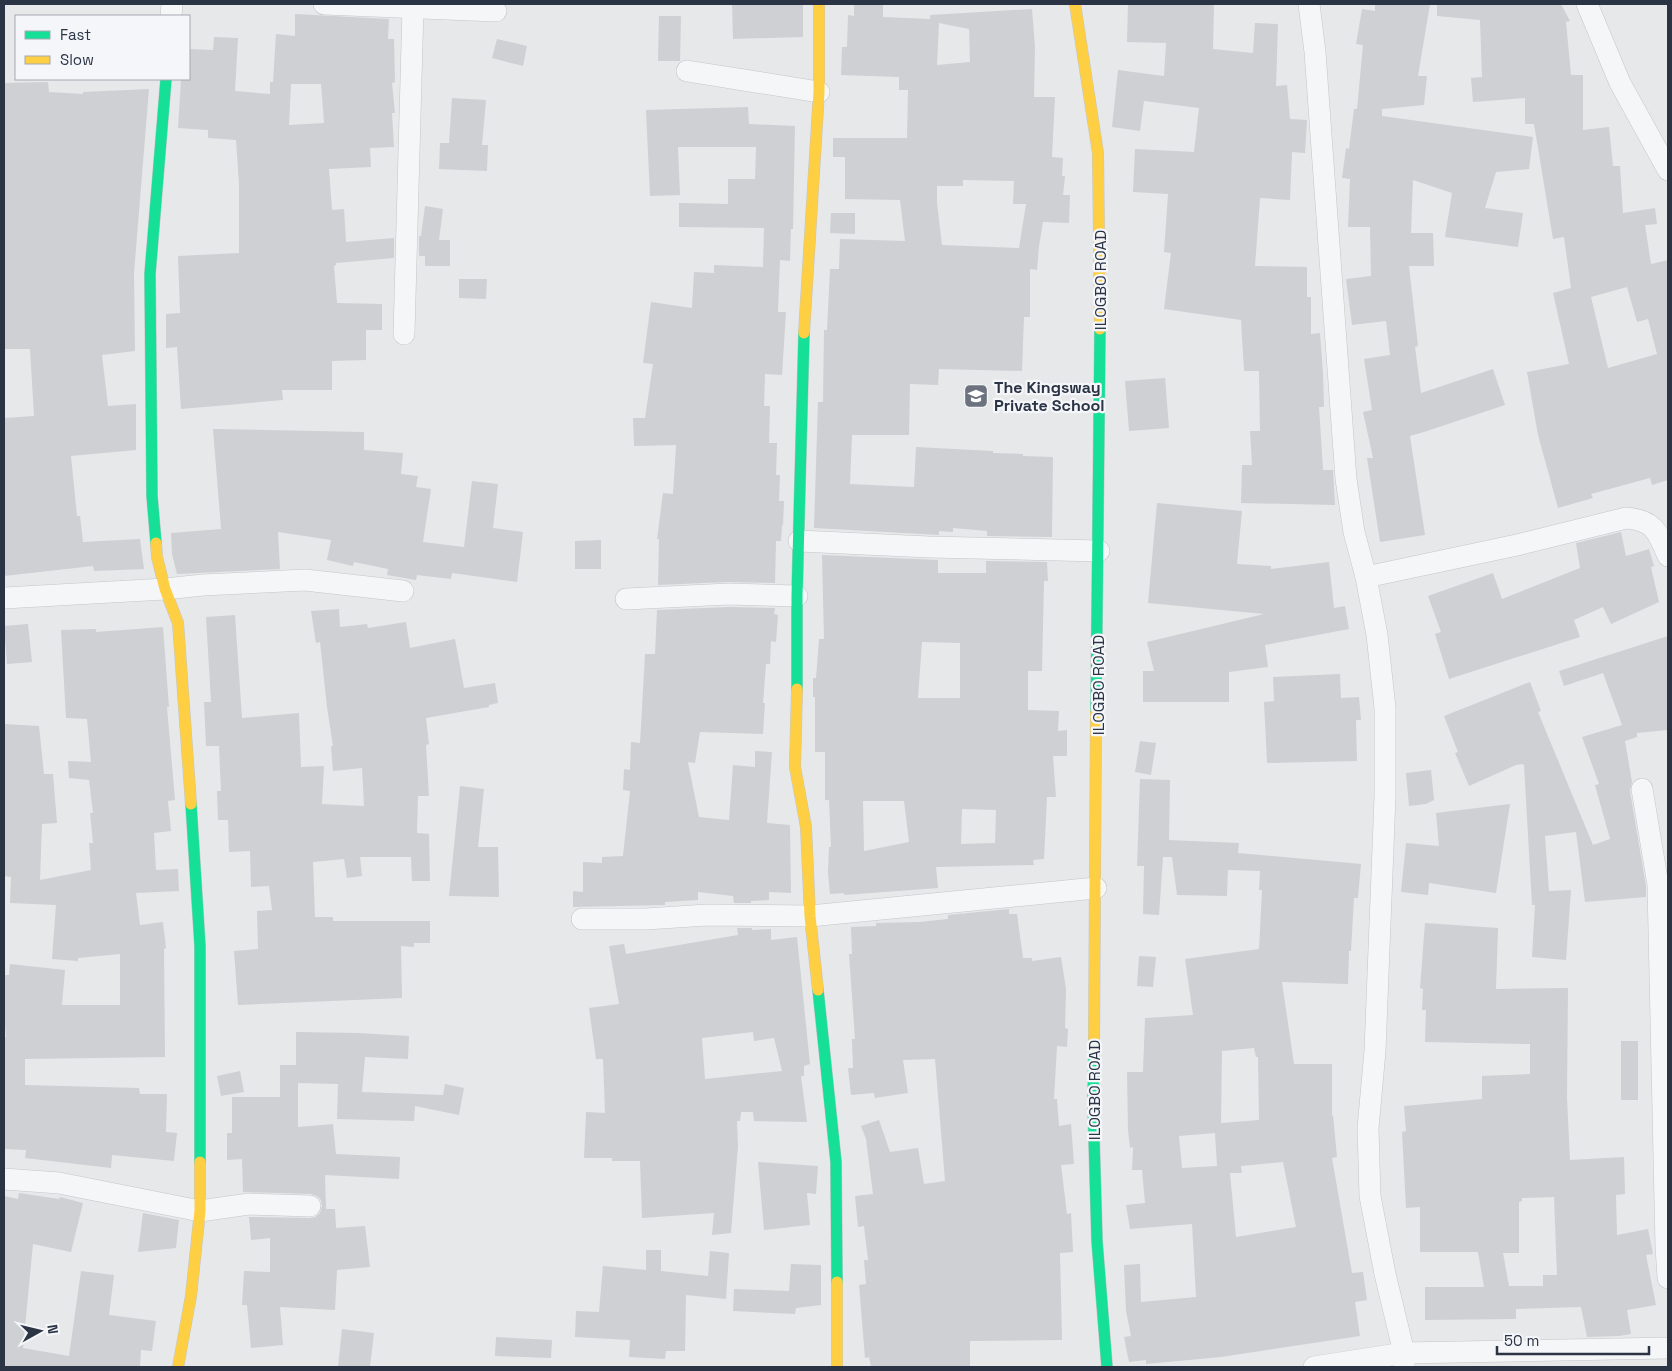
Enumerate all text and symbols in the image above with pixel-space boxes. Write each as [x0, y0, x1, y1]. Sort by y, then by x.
legend [15, 15, 190, 80]
text: Fast [60, 25, 91, 44]
text: Slow [60, 50, 94, 69]
street label: ILOGBO ROAD [1090, 230, 1111, 330]
place label: The Kingsway Private School [994, 377, 1105, 416]
school or university icon: The Kingsway Private School [963, 383, 989, 409]
street label: ILOGBO ROAD [1088, 635, 1109, 735]
street label: ILOGBO ROAD [1084, 1040, 1105, 1140]
north arrow [15, 1306, 65, 1356]
text: N [43, 1323, 62, 1335]
scale bar [1497, 1324, 1650, 1356]
text: 50 m [1504, 1331, 1539, 1350]

